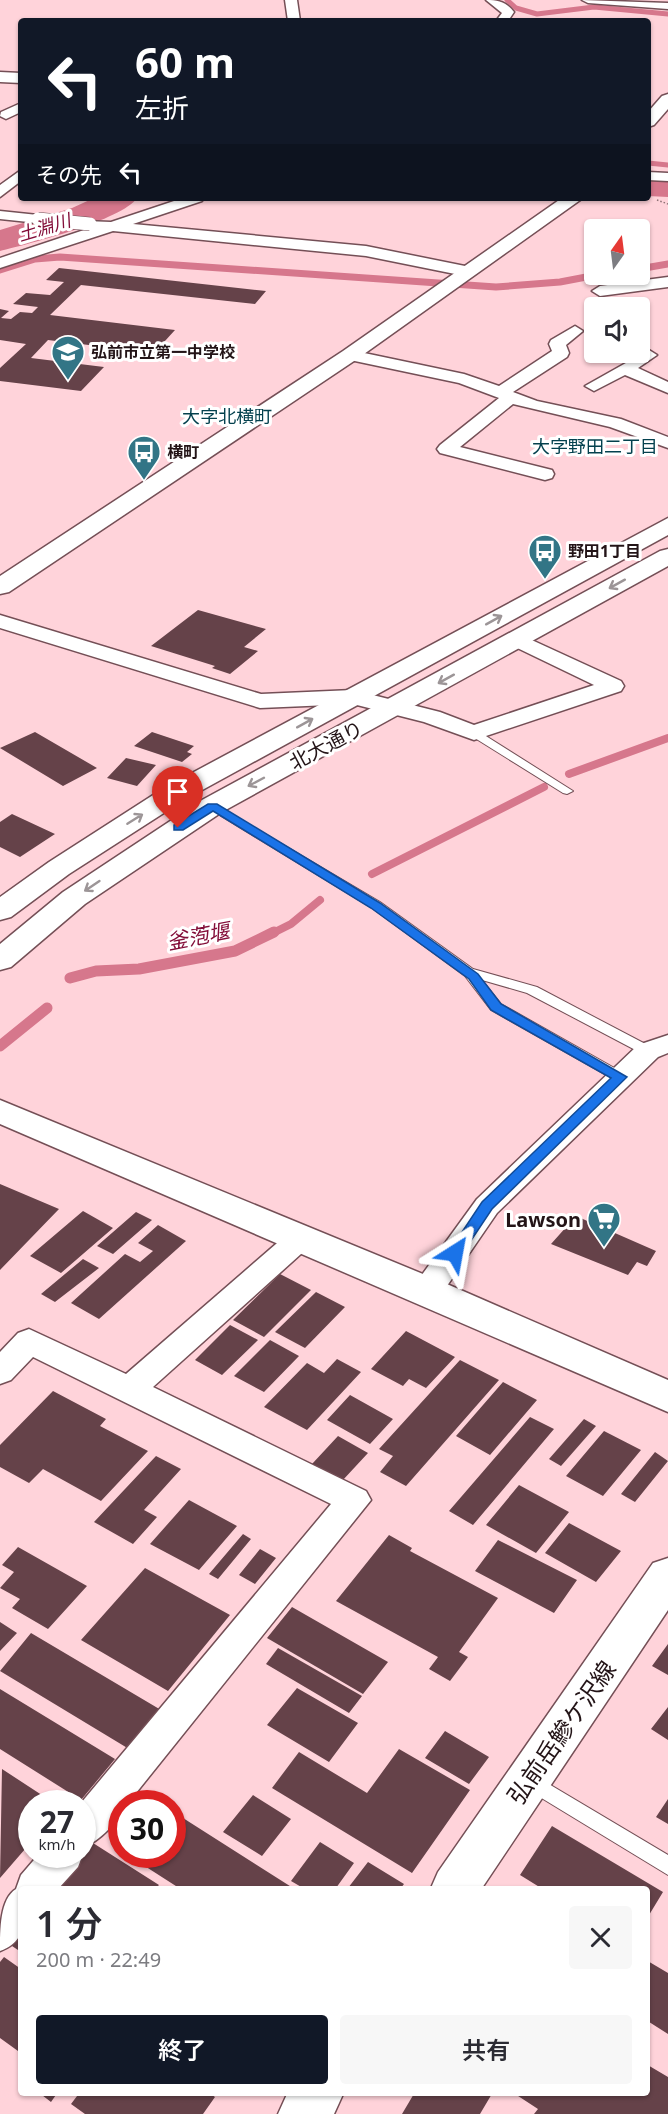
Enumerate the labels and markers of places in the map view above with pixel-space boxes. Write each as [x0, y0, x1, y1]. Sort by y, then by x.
school or university icon: 弘前市立第一中学校 [50, 334, 86, 381]
place label: 弘前市立第一中学校 [91, 341, 235, 363]
bus stop icon: 横町 [126, 434, 162, 481]
place label: 横町 [167, 441, 199, 463]
bus stop icon: 野田1丁目 [527, 533, 563, 580]
place label: 野田1丁目 [568, 540, 641, 562]
pin [152, 766, 203, 828]
supermarket icon: Lawson [586, 1201, 622, 1248]
place label: Lawson [505, 1206, 581, 1233]

